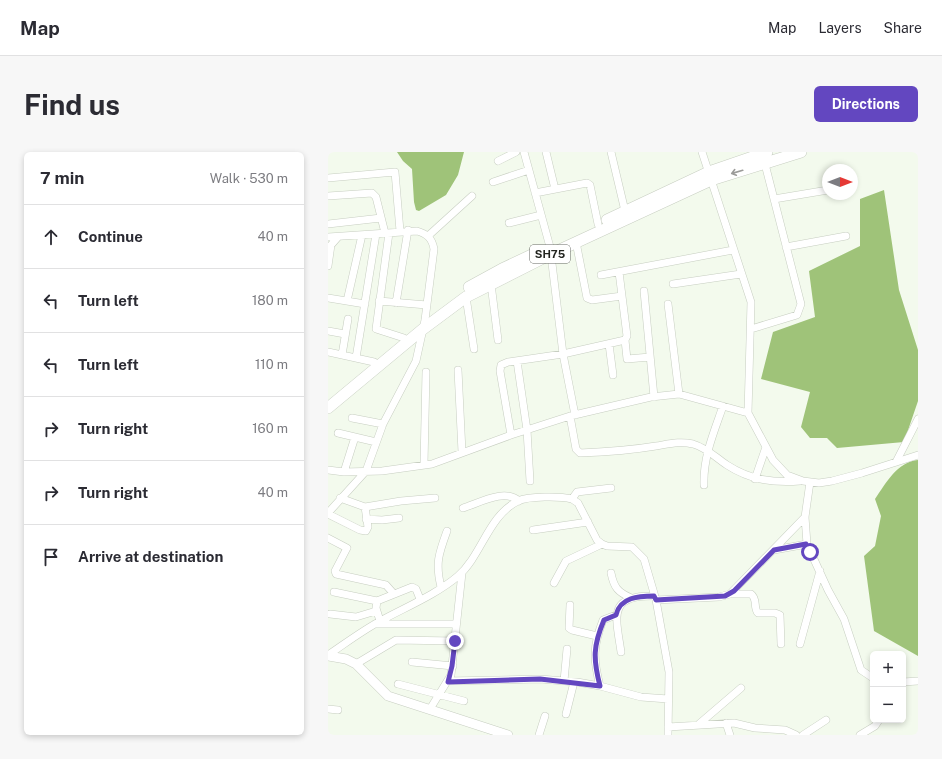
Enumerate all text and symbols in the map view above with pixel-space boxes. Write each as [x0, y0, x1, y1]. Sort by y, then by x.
text: Map [20, 17, 60, 39]
text: Map [768, 20, 796, 36]
text: Layers [818, 20, 862, 36]
text: Share [884, 20, 922, 36]
button: Directions [814, 86, 918, 122]
text: Find us [24, 88, 120, 121]
north arrow [822, 164, 858, 200]
text: 7 min [40, 168, 84, 188]
one-way arrow [731, 169, 744, 176]
text: Walk · 530 m [210, 171, 288, 186]
icon: ahead [40, 226, 62, 248]
text: Continue [78, 228, 143, 245]
text: 40 m [257, 229, 288, 244]
road number: SH75 [530, 245, 570, 263]
icon: left [40, 290, 62, 312]
text: Turn left [78, 292, 139, 309]
text: 180 m [252, 293, 288, 308]
icon: left [40, 354, 62, 376]
text: Turn left [78, 356, 139, 373]
text: 110 m [255, 357, 288, 372]
icon: right [40, 418, 62, 440]
text: Turn right [78, 420, 148, 437]
text: 160 m [252, 421, 288, 436]
icon: right [40, 482, 62, 504]
text: Turn right [78, 484, 148, 501]
text: 40 m [257, 485, 288, 500]
route start [801, 543, 819, 561]
icon: arrive [40, 546, 62, 568]
text: Arrive at destination [78, 548, 223, 565]
route end [446, 632, 464, 650]
map controls [870, 651, 906, 723]
button: + [870, 651, 906, 687]
button: − [870, 687, 906, 723]

